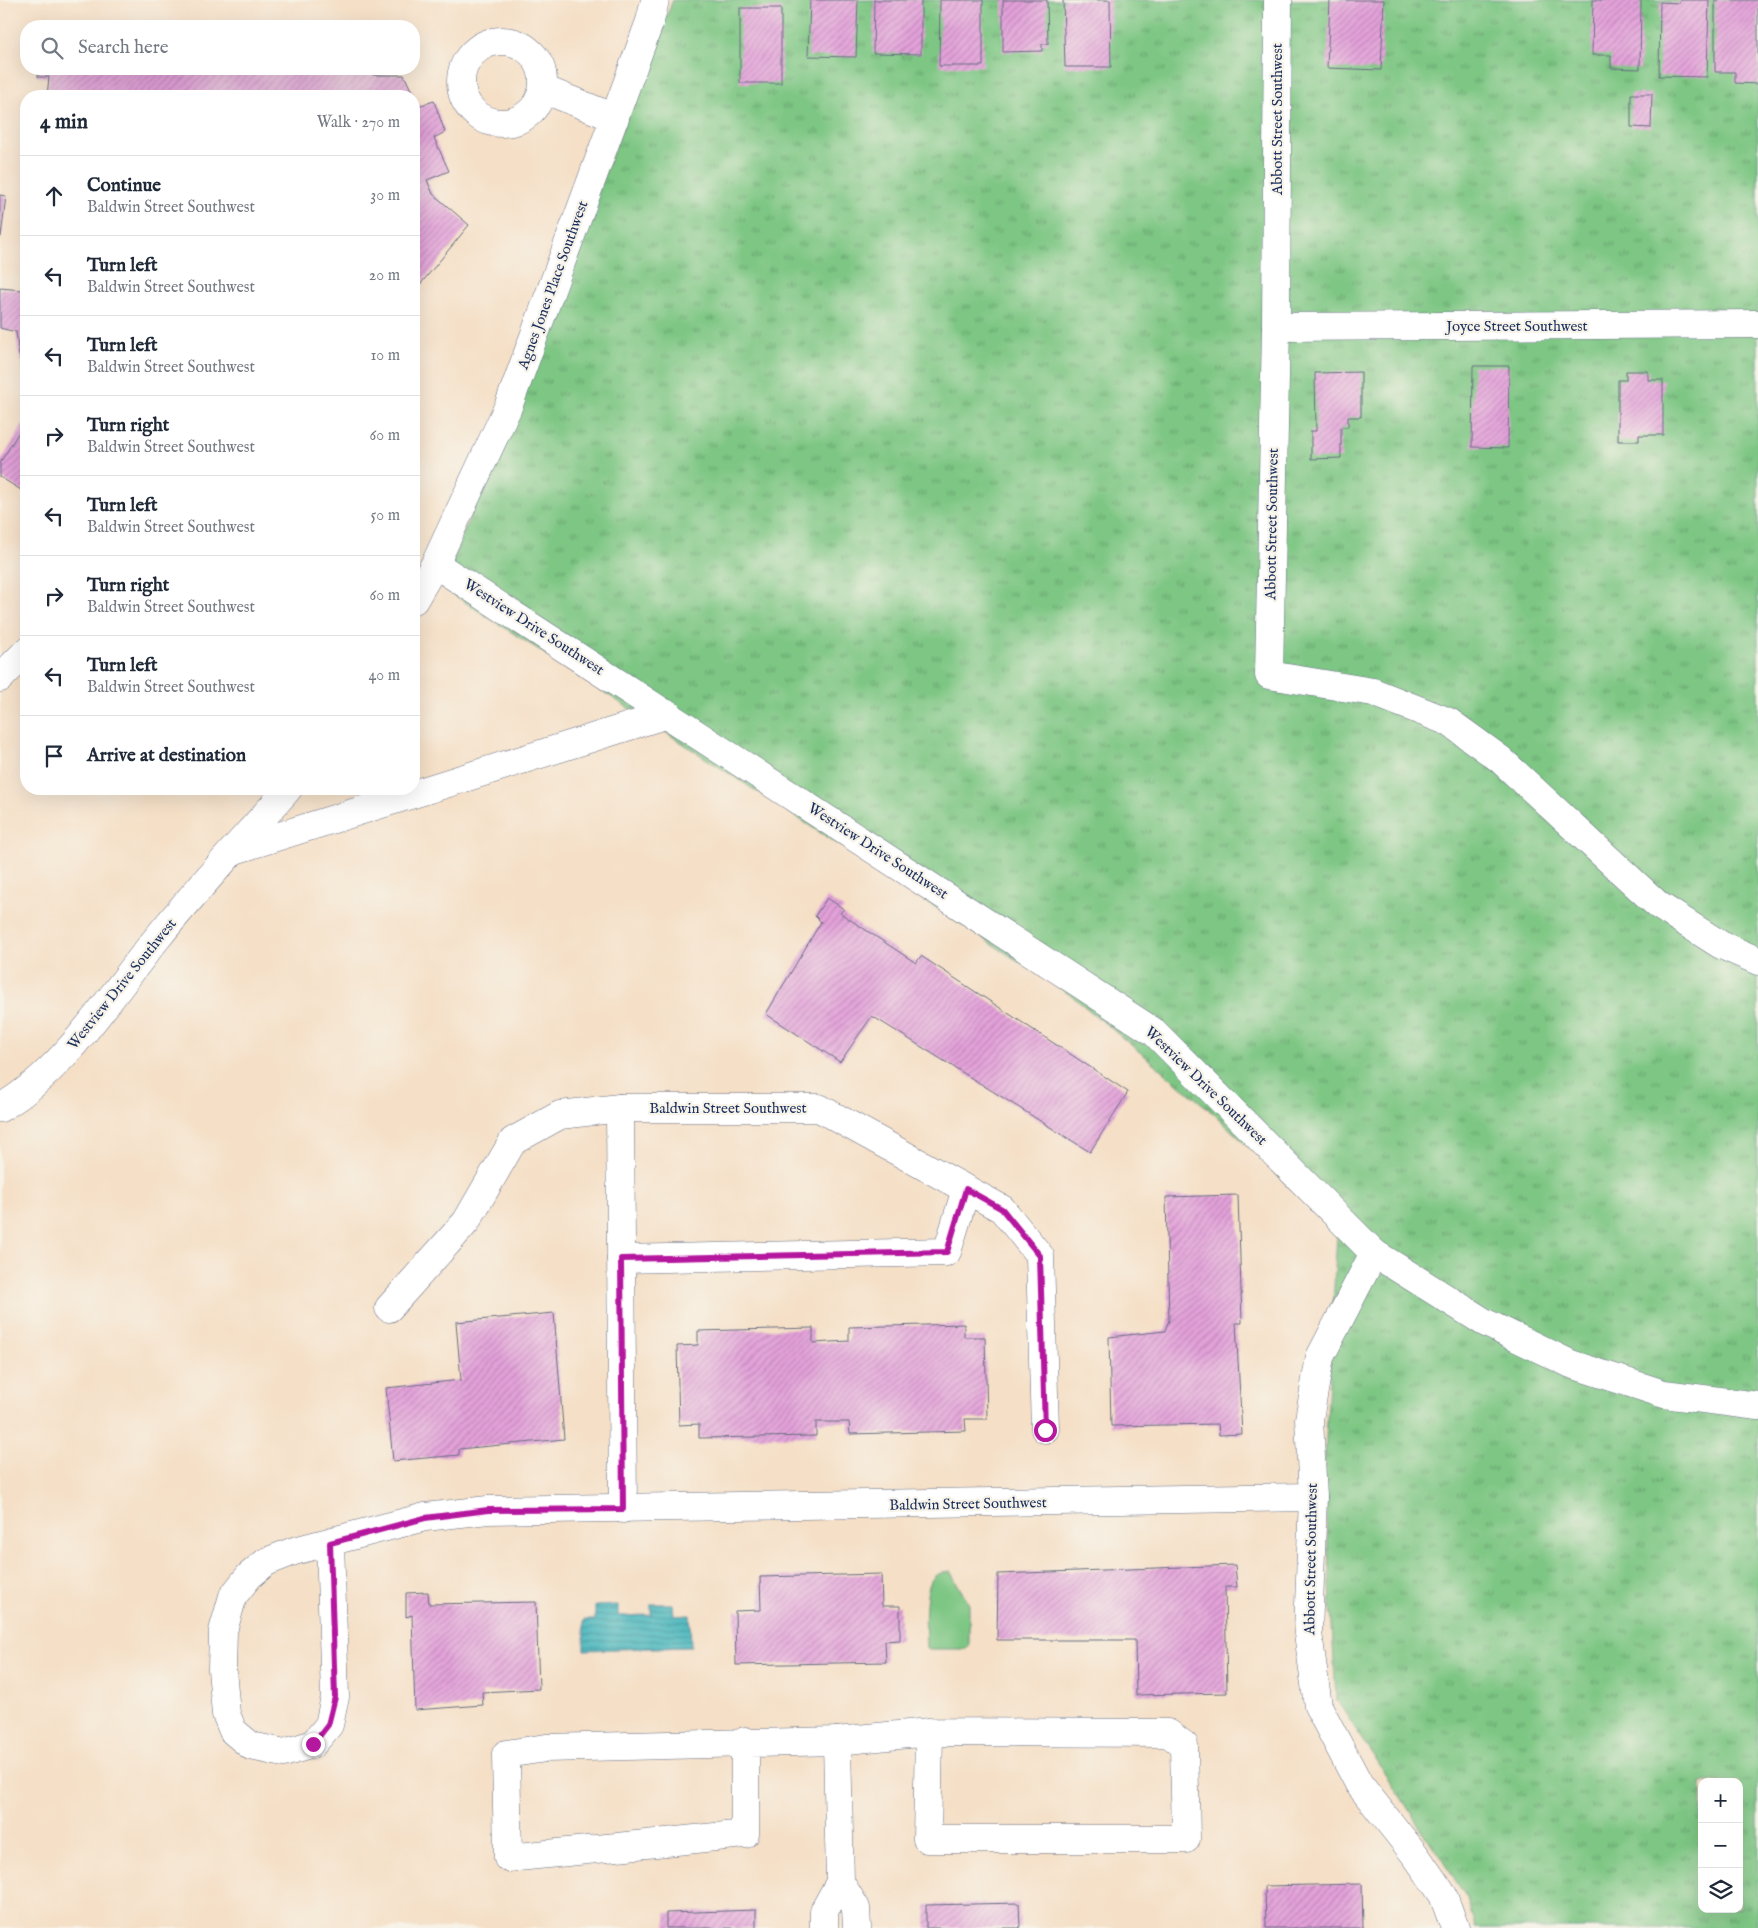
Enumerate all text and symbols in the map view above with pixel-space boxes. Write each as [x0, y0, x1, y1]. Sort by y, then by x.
search box [20, 20, 420, 75]
icon: search [38, 34, 66, 62]
text: Search here [78, 36, 169, 60]
street label: Abbott Street Southwest [1268, 43, 1287, 196]
text: 4 min [40, 109, 88, 136]
text: Walk · 270 m [317, 113, 400, 133]
text: Continue [87, 174, 161, 198]
icon: ahead [40, 182, 68, 210]
text: 30 m [370, 186, 400, 206]
text: Baldwin Street Southwest [87, 198, 255, 218]
street label: Agnes Jones Place Southwest [513, 198, 592, 373]
text: Turn left [87, 254, 158, 278]
icon: left [40, 262, 68, 290]
text: 20 m [369, 266, 400, 286]
text: Baldwin Street Southwest [87, 278, 255, 298]
street label: Joyce Street Southwest [1444, 317, 1588, 336]
text: Turn left [87, 334, 158, 358]
icon: left [40, 342, 68, 370]
text: 10 m [370, 346, 400, 366]
text: Baldwin Street Southwest [87, 358, 255, 378]
text: Turn right [87, 414, 169, 438]
icon: right [40, 422, 68, 450]
text: 60 m [370, 426, 400, 446]
text: Baldwin Street Southwest [87, 438, 255, 458]
street label: Abbott Street Southwest [1261, 448, 1283, 601]
text: Turn left [87, 494, 158, 518]
icon: left [40, 502, 68, 530]
text: 50 m [371, 506, 400, 526]
text: Baldwin Street Southwest [87, 518, 255, 538]
text: Turn right [87, 574, 169, 598]
street label: Westview Drive Southwest [460, 575, 608, 679]
icon: right [40, 582, 68, 610]
text: 60 m [370, 586, 400, 606]
text: Baldwin Street Southwest [87, 598, 255, 618]
text: Turn left [87, 654, 158, 678]
icon: left [40, 662, 68, 690]
text: 40 m [368, 666, 400, 686]
text: Baldwin Street Southwest [87, 678, 255, 698]
icon: arrive [40, 742, 68, 770]
text: Arrive at destination [87, 744, 246, 768]
street label: Westview Drive Southwest [804, 799, 952, 903]
street label: Westview Drive Southwest [63, 915, 181, 1053]
street label: Westview Drive Southwest [1141, 1022, 1271, 1150]
street label: Baldwin Street Southwest [649, 1099, 807, 1118]
route start [1034, 1419, 1057, 1442]
street label: Abbott Street Southwest [1300, 1483, 1322, 1636]
street label: Baldwin Street Southwest [889, 1493, 1047, 1515]
route end [302, 1733, 325, 1756]
map controls [1698, 1778, 1743, 1913]
button: + [1698, 1778, 1743, 1823]
button: − [1698, 1823, 1743, 1868]
button: layers [1698, 1868, 1743, 1913]

